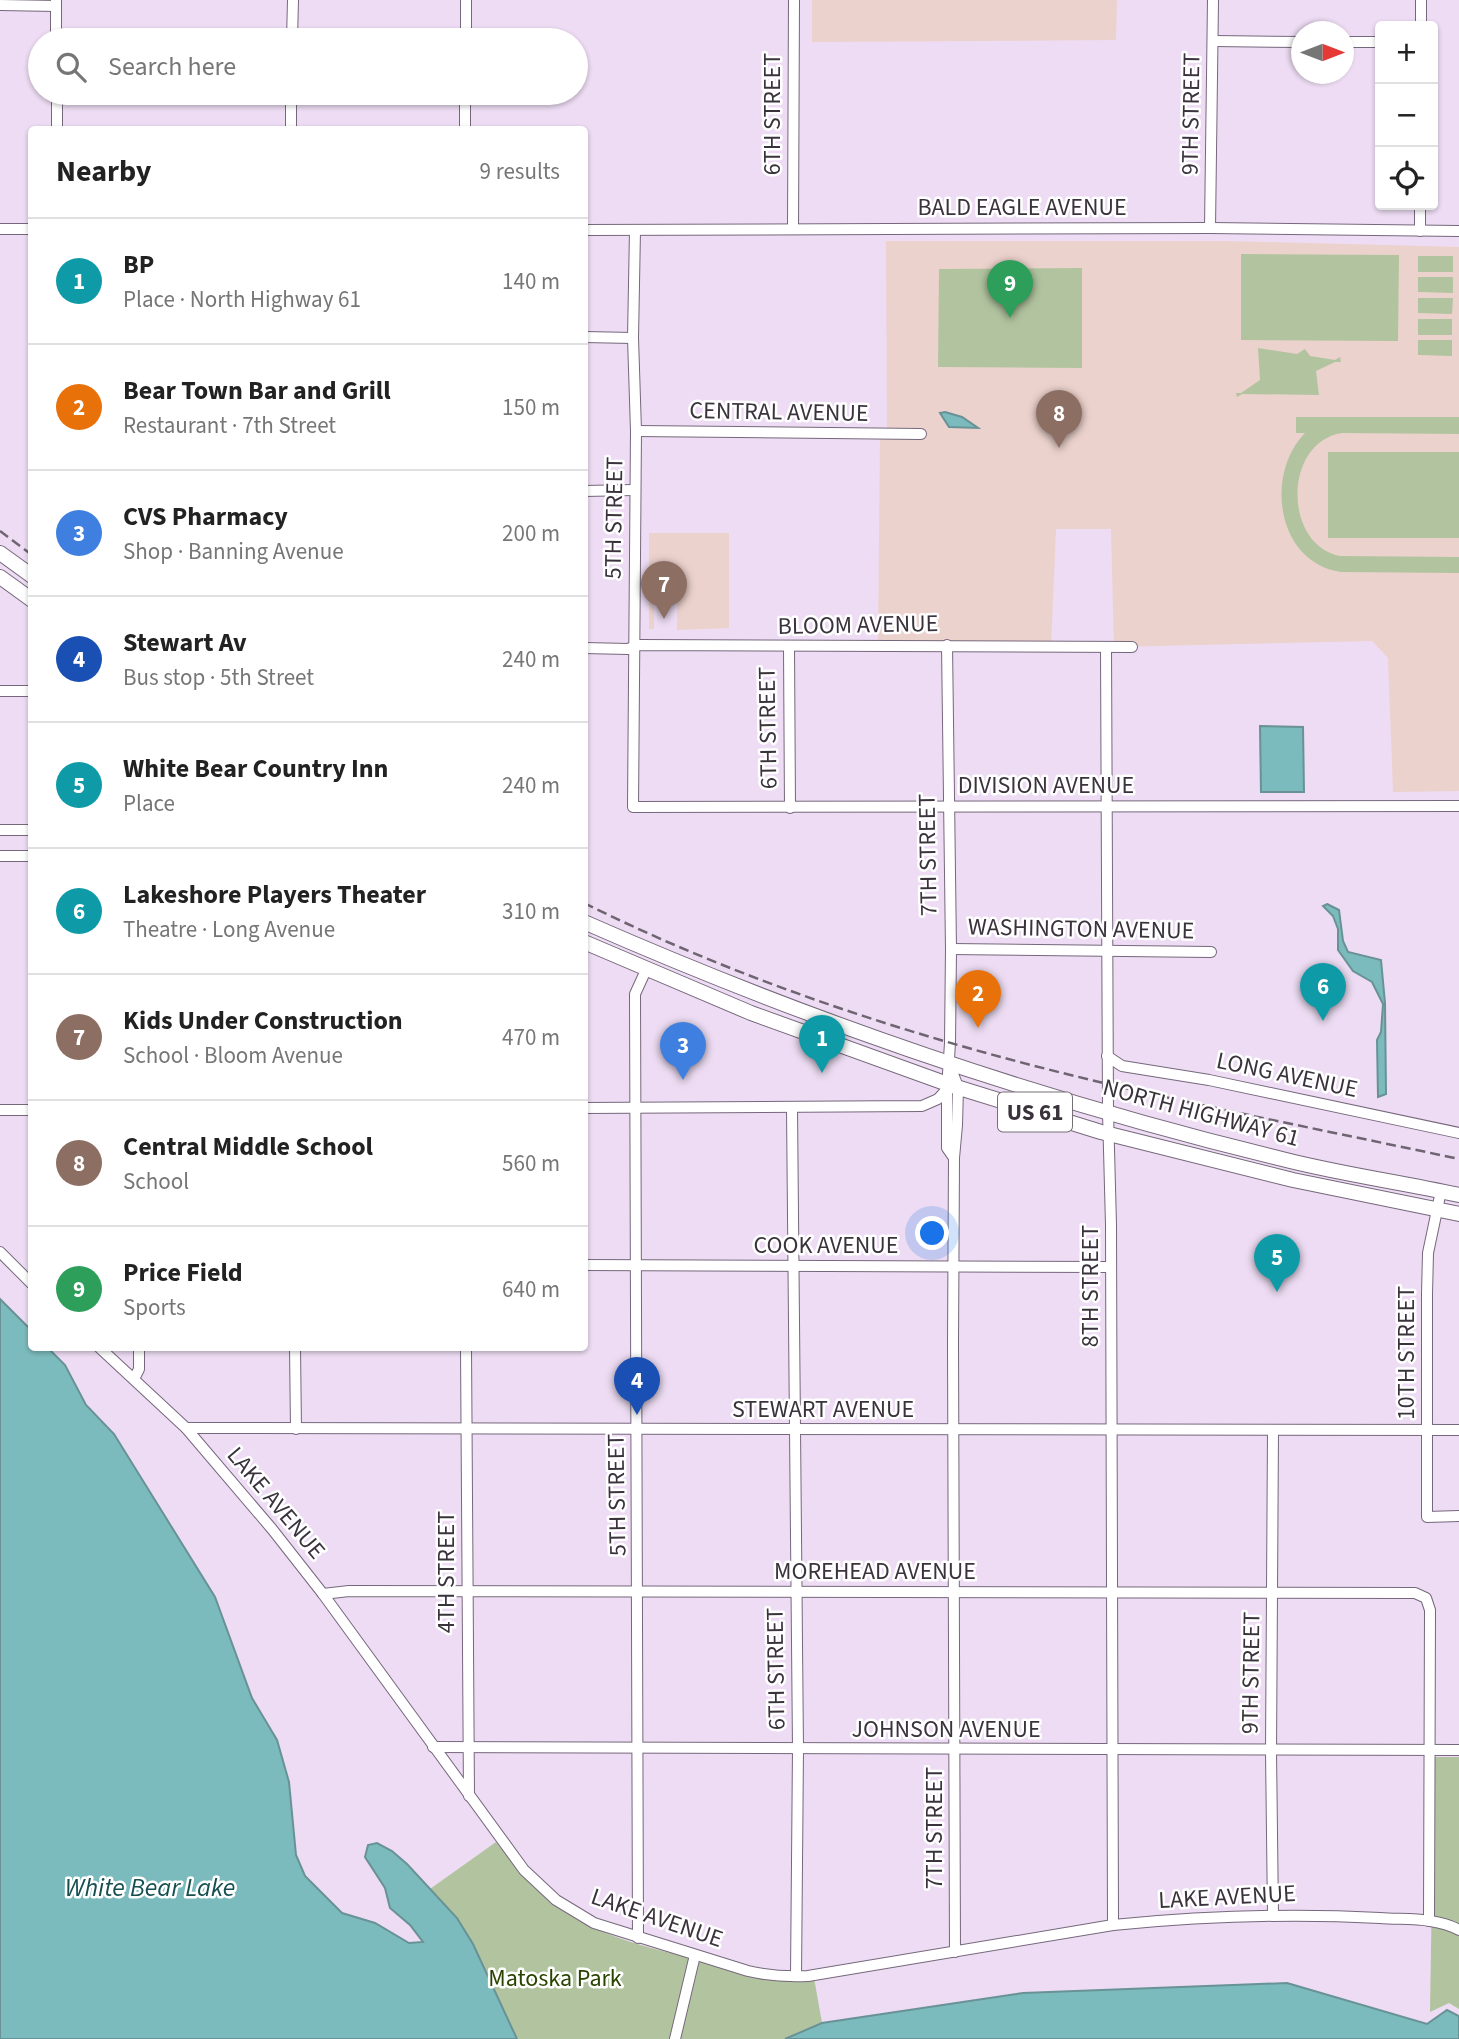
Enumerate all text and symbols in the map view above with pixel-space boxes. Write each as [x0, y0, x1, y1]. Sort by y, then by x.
north arrow [1291, 21, 1354, 84]
map controls [1375, 21, 1438, 210]
button: + [1375, 21, 1438, 84]
search box [28, 28, 588, 105]
icon: search [52, 48, 90, 86]
text: Search here [108, 48, 236, 85]
street label: 9TH STREET [1172, 52, 1210, 175]
street label: 6TH STREET [755, 53, 790, 175]
button: − [1375, 84, 1438, 147]
button: locate [1375, 147, 1438, 210]
text: Nearby [56, 150, 151, 193]
text: 9 results [480, 155, 560, 188]
street label: BALD EAGLE AVENUE [917, 190, 1127, 225]
text: BP [123, 246, 154, 283]
pin: 9 [987, 260, 1033, 318]
text: 1 [73, 265, 85, 298]
text: 140 m [502, 265, 560, 298]
text: Place · North Highway 61 [123, 283, 361, 316]
text: Bear Town Bar and Grill [123, 372, 391, 409]
pin: 8 [1036, 390, 1082, 448]
text: 2 [73, 391, 85, 424]
text: 150 m [502, 391, 560, 424]
street label: CENTRAL AVENUE [689, 393, 869, 431]
text: Restaurant · 7th Street [123, 409, 336, 442]
street label: 5TH STREET [595, 456, 633, 579]
text: CVS Pharmacy [123, 498, 288, 535]
text: 3 [73, 517, 85, 550]
text: 200 m [502, 517, 560, 550]
text: Shop · Banning Avenue [123, 535, 344, 568]
pin: 7 [641, 561, 687, 619]
street label: BLOOM AVENUE [777, 606, 939, 644]
text: Stewart Av [123, 624, 247, 661]
text: 4 [73, 643, 85, 676]
text: 240 m [502, 643, 560, 676]
text: Bus stop · 5th Street [123, 661, 314, 694]
street label: 6TH STREET [749, 666, 787, 789]
text: White Bear Country Inn [123, 750, 388, 787]
street label: DIVISION AVENUE [958, 768, 1134, 803]
text: 5 [73, 769, 85, 802]
text: 240 m [502, 769, 560, 802]
text: Place [123, 787, 175, 820]
street label: 7TH STREET [909, 793, 947, 916]
text: Lakeshore Players Theater [123, 876, 426, 913]
text: 6 [73, 895, 85, 928]
text: 310 m [502, 895, 560, 928]
street label: WASHINGTON AVENUE [967, 910, 1195, 948]
text: Theatre · Long Avenue [123, 913, 335, 946]
pin: 6 [1300, 963, 1346, 1021]
pin: 2 [955, 970, 1001, 1028]
text: Kids Under Construction [123, 1002, 403, 1039]
pin: 1 [799, 1015, 845, 1073]
text: 7 [73, 1021, 85, 1054]
text: 470 m [502, 1021, 560, 1054]
pin: 3 [660, 1022, 706, 1080]
text: School · Bloom Avenue [123, 1039, 343, 1072]
street label: LONG AVENUE [1213, 1043, 1361, 1107]
street label: NORTH HIGHWAY 61 [1099, 1070, 1303, 1156]
road number: US 61 [998, 1092, 1072, 1132]
text: Central Middle School [123, 1128, 373, 1165]
text: 8 [73, 1147, 85, 1180]
text: 560 m [502, 1147, 560, 1180]
text: School [123, 1165, 189, 1198]
your location [915, 1216, 949, 1250]
street label: 8TH STREET [1073, 1225, 1108, 1347]
street label: COOK AVENUE [754, 1228, 898, 1263]
pin: 5 [1254, 1234, 1300, 1292]
text: Price Field [123, 1254, 243, 1291]
text: 9 [73, 1273, 85, 1306]
text: 640 m [502, 1273, 560, 1306]
street label: 10TH STREET [1389, 1286, 1424, 1420]
text: Sports [123, 1291, 186, 1324]
pin: 4 [614, 1357, 660, 1415]
street label: STEWART AVENUE [732, 1392, 914, 1427]
street label: 5TH STREET [598, 1433, 636, 1556]
street label: LAKE AVENUE [218, 1439, 334, 1567]
street label: 4TH STREET [429, 1511, 464, 1633]
street label: MOREHEAD AVENUE [774, 1554, 976, 1589]
street label: 6TH STREET [757, 1607, 795, 1730]
street label: 9TH STREET [1232, 1611, 1270, 1734]
street label: JOHNSON AVENUE [851, 1712, 1041, 1747]
street label: 7TH STREET [917, 1767, 952, 1889]
water label: White Bear Lake [65, 1869, 235, 1906]
street label: LAKE AVENUE [1157, 1876, 1297, 1918]
street label: LAKE AVENUE [586, 1879, 728, 1957]
park label: Matoska Park [488, 1961, 622, 1996]

